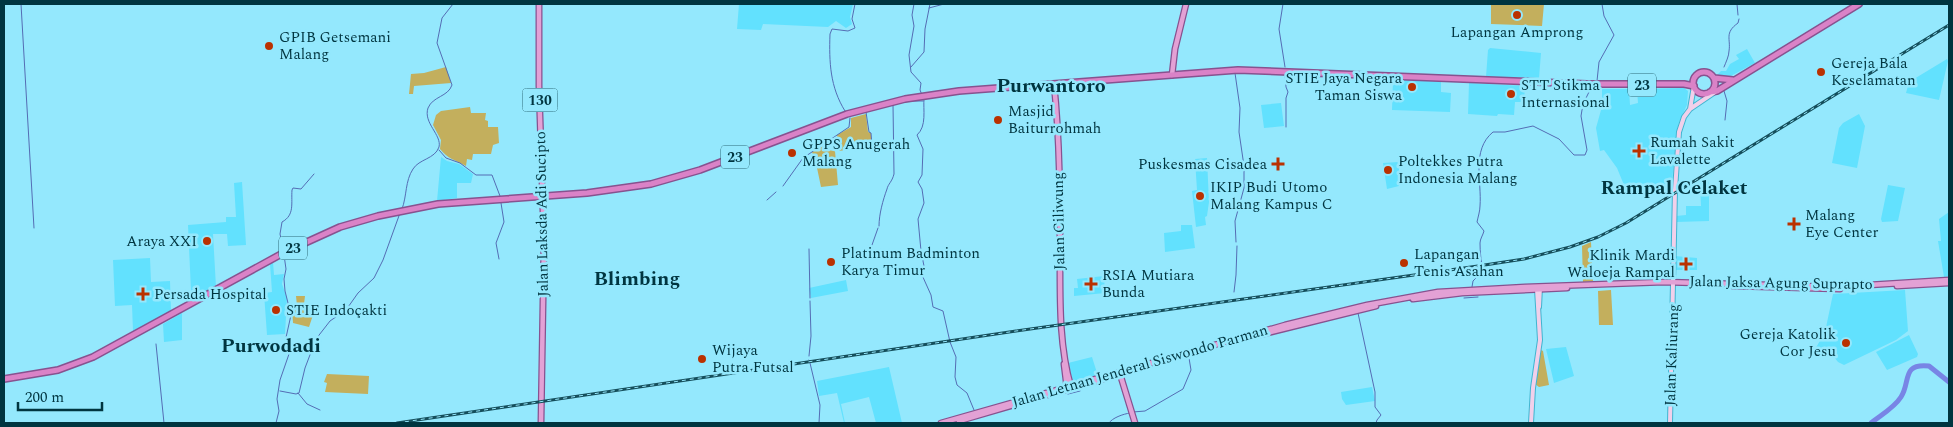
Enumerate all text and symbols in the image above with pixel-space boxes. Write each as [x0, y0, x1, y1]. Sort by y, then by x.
marker: Lapangan Amprong [1511, 9, 1523, 21]
place label: Lapangan Amprong [1451, 21, 1583, 44]
place label: GPIB Getsemani Malang [279, 26, 391, 66]
marker: GPIB Getsemani Malang [263, 40, 275, 52]
place label: Gereja Bala Keselamatan [1831, 52, 1916, 92]
marker: Gereja Bala Keselamatan [1815, 66, 1827, 78]
place label: STIE Jaya Negara Taman Siswa [1286, 67, 1403, 107]
district label: Purwantoro [996, 71, 1106, 101]
place label: STT Stikma Internasional [1521, 74, 1610, 114]
road number: 23 [1628, 74, 1656, 96]
marker: STIE Jaya Negara Taman Siswa [1406, 81, 1418, 93]
road number: 130 [522, 88, 558, 112]
marker: STT Stikma Internasional [1505, 88, 1517, 100]
place label: Masjid Baiturrohmah [1008, 100, 1101, 140]
marker: Masjid Baiturrohmah [992, 114, 1004, 126]
street label: Jalan Laksda Adi Sucipto [529, 131, 555, 297]
place label: Rumah Sakit Lavalette [1650, 131, 1735, 171]
place label: GPPS Anugerah Malang [802, 133, 910, 173]
marker: Rumah Sakit Lavalette [1632, 144, 1646, 158]
road number: 23 [721, 146, 749, 168]
marker: GPPS Anugerah Malang [786, 147, 798, 159]
place label: Poltekkes Putra Indonesia Malang [1398, 150, 1518, 190]
place label: Puskesmas Cisadea [1138, 153, 1268, 176]
marker: Puskesmas Cisadea [1271, 157, 1285, 171]
marker: Poltekkes Putra Indonesia Malang [1382, 164, 1394, 176]
street label: Jalan Ciliwung [1047, 172, 1071, 270]
district label: Rampal Celaket [1601, 173, 1748, 203]
place label: IKIP Budi Utomo Malang Kampus C [1210, 176, 1333, 216]
marker: IKIP Budi Utomo Malang Kampus C [1194, 190, 1206, 202]
place label: Malang Eye Center [1805, 204, 1878, 244]
marker: Malang Eye Center [1787, 217, 1801, 231]
place label: Araya XXI [126, 230, 197, 253]
marker: Araya XXI [201, 235, 213, 247]
road number: 23 [279, 237, 307, 260]
place label: Platinum Badminton Karya Timur [841, 242, 980, 282]
place label: Lapangan Tenis Asahan [1414, 243, 1504, 283]
place label: Klinik Mardi Waloeja Rampal [1567, 244, 1675, 284]
marker: Platinum Badminton Karya Timur [825, 256, 837, 268]
marker: Lapangan Tenis Asahan [1398, 257, 1410, 269]
marker: Klinik Mardi Waloeja Rampal [1679, 257, 1693, 271]
district label: Blimbing [594, 264, 680, 294]
place label: RSIA Mutiara Bunda [1102, 264, 1195, 304]
street label: Jalan Jaksa Agung Suprapto [1689, 270, 1873, 296]
marker: RSIA Mutiara Bunda [1084, 277, 1098, 291]
place label: Persada Hospital [154, 283, 267, 306]
marker: Persada Hospital [136, 287, 150, 301]
place label: STIE Indoçakti [286, 299, 387, 322]
street label: Jalan Kaliurang [1659, 303, 1685, 407]
marker: STIE Indoçakti [270, 304, 282, 316]
street label: Jalan Letnan Jenderal Siswondo Parman [1009, 318, 1271, 414]
place label: Gereja Katolik Cor Jesu [1740, 323, 1836, 363]
district label: Purwodadi [221, 331, 321, 361]
marker: Gereja Katolik Cor Jesu [1840, 337, 1852, 349]
place label: Wijaya Putra Futsal [712, 339, 794, 379]
marker: Wijaya Putra Futsal [696, 353, 708, 365]
scale bar [18, 380, 101, 412]
text: 200 m [25, 386, 64, 409]

